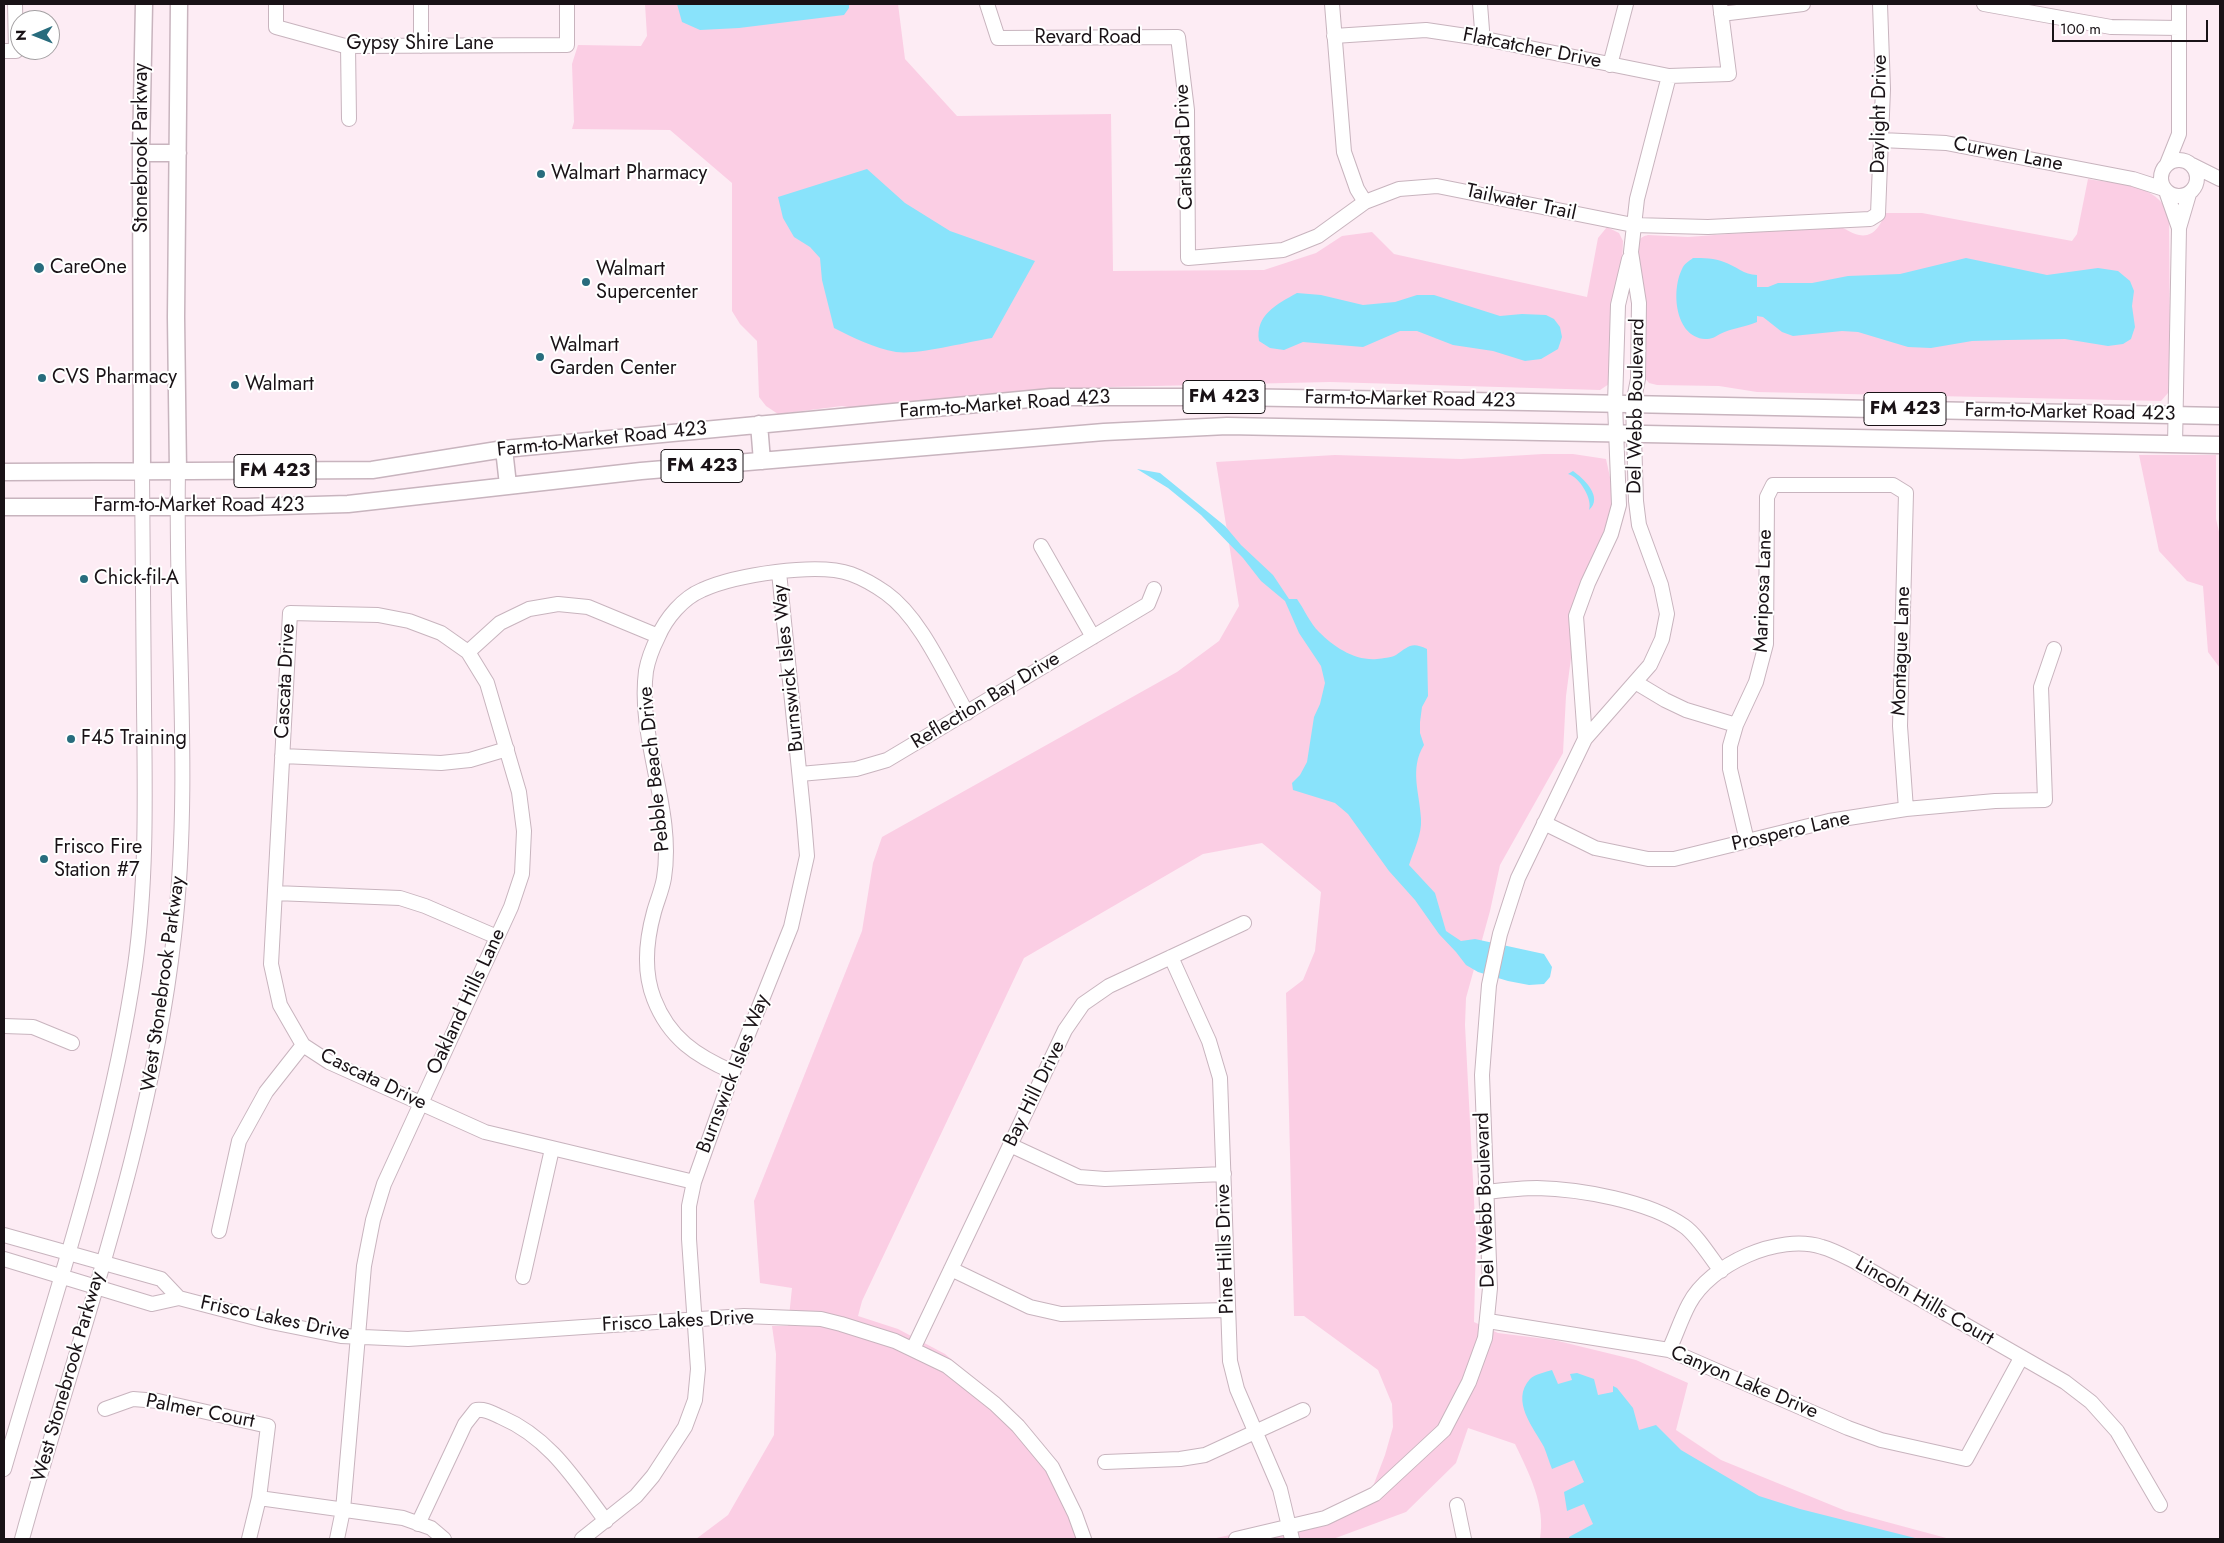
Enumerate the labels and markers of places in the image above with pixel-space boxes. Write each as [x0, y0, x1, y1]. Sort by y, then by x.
place label: Walmart Pharmacy [551, 162, 707, 186]
marker: Walmart Pharmacy [535, 168, 547, 180]
place label: CareOne [50, 256, 127, 280]
place label: Walmart Supercenter [596, 258, 698, 305]
marker: CareOne [32, 261, 46, 275]
marker: Walmart Supercenter [580, 276, 592, 288]
place label: Walmart Garden Center [550, 334, 677, 381]
marker: Walmart Garden Center [534, 351, 546, 363]
place label: CVS Pharmacy [52, 366, 177, 390]
marker: CVS Pharmacy [36, 372, 48, 384]
place label: Walmart [245, 373, 314, 397]
marker: Walmart [229, 379, 241, 391]
place label: Chick-fil-A [94, 567, 179, 591]
marker: Chick-fil-A [78, 573, 90, 585]
place label: F45 Training [81, 727, 187, 751]
marker: F45 Training [65, 733, 77, 745]
place label: Frisco Fire Station #7 [54, 836, 142, 883]
marker: Frisco Fire Station #7 [38, 853, 50, 865]

